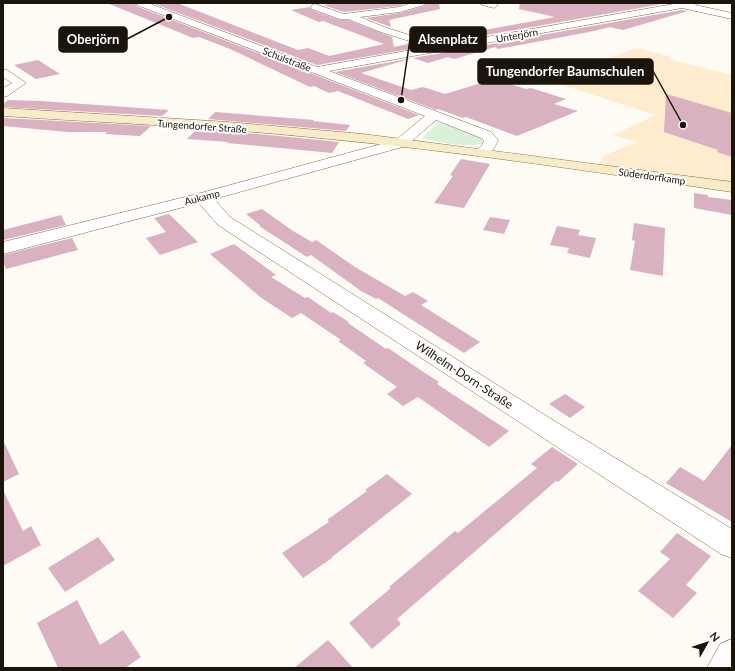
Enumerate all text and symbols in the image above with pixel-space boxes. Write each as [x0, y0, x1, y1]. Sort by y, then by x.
street label: Unterjörn [495, 25, 539, 45]
callout: Oberjörn [59, 27, 127, 52]
callout: Alsenplatz [410, 27, 486, 52]
text: Oberjörn [67, 31, 119, 47]
text: Alsenplatz [417, 31, 478, 47]
street label: Schulstraße [261, 44, 313, 74]
callout: Tungendorfer Baumschulen [478, 59, 653, 84]
text: Tungendorfer Baumschulen [486, 63, 644, 79]
street label: Tungendorfer Straße [157, 117, 247, 135]
street label: Süderdorfkamp [618, 165, 687, 187]
street label: Aukamp [183, 186, 221, 207]
street label: Wilhelm-Dorn-Straße [412, 337, 516, 412]
north arrow [687, 623, 727, 663]
text: N [707, 629, 723, 644]

